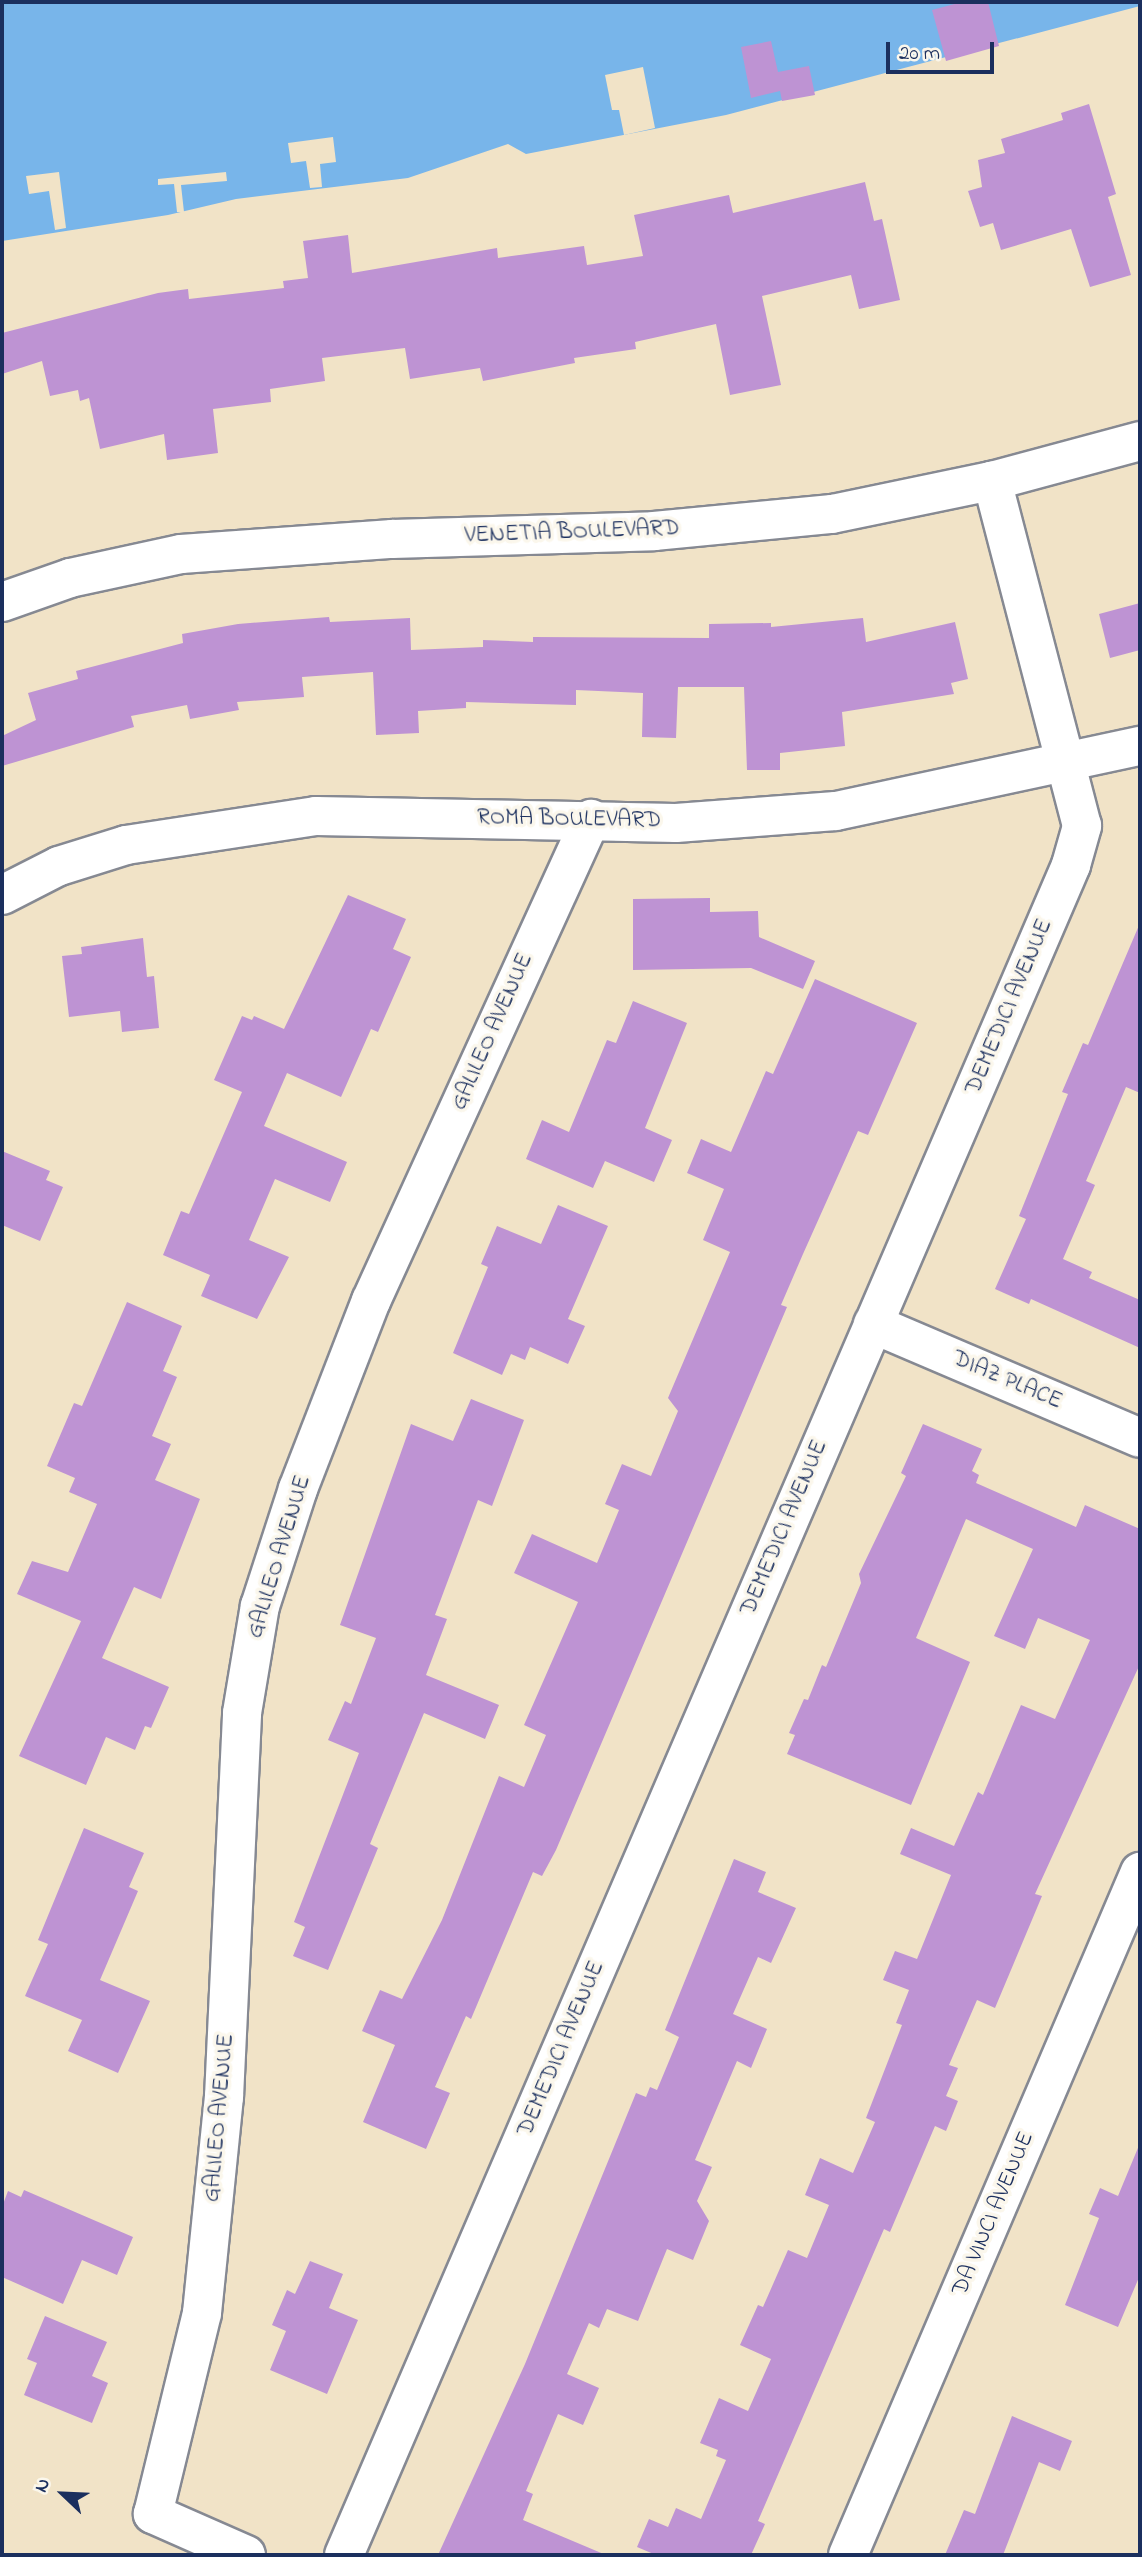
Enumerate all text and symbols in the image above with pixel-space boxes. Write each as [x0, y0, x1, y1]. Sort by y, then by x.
scale bar [890, 28, 998, 72]
text: 20 m [899, 39, 940, 69]
street label: VENETIA BOULEVARD [464, 515, 680, 551]
street label: ROMA BOULEVARD [477, 805, 661, 835]
street label: DEMEDICI AVENUE [961, 915, 1059, 1099]
street label: GALILEO AVENUE [446, 949, 540, 1115]
street label: DIAZ PLACE [948, 1346, 1066, 1416]
street label: DEMEDICI AVENUE [736, 1436, 834, 1620]
street label: GALILEO AVENUE [242, 1472, 318, 1642]
street label: DEMEDICI AVENUE [513, 1957, 611, 2141]
street label: GALILEO AVENUE [199, 2033, 241, 2203]
street label: DA VINCI AVENUE [947, 2128, 1041, 2300]
north arrow [28, 2459, 98, 2529]
text: N [28, 2474, 58, 2497]

